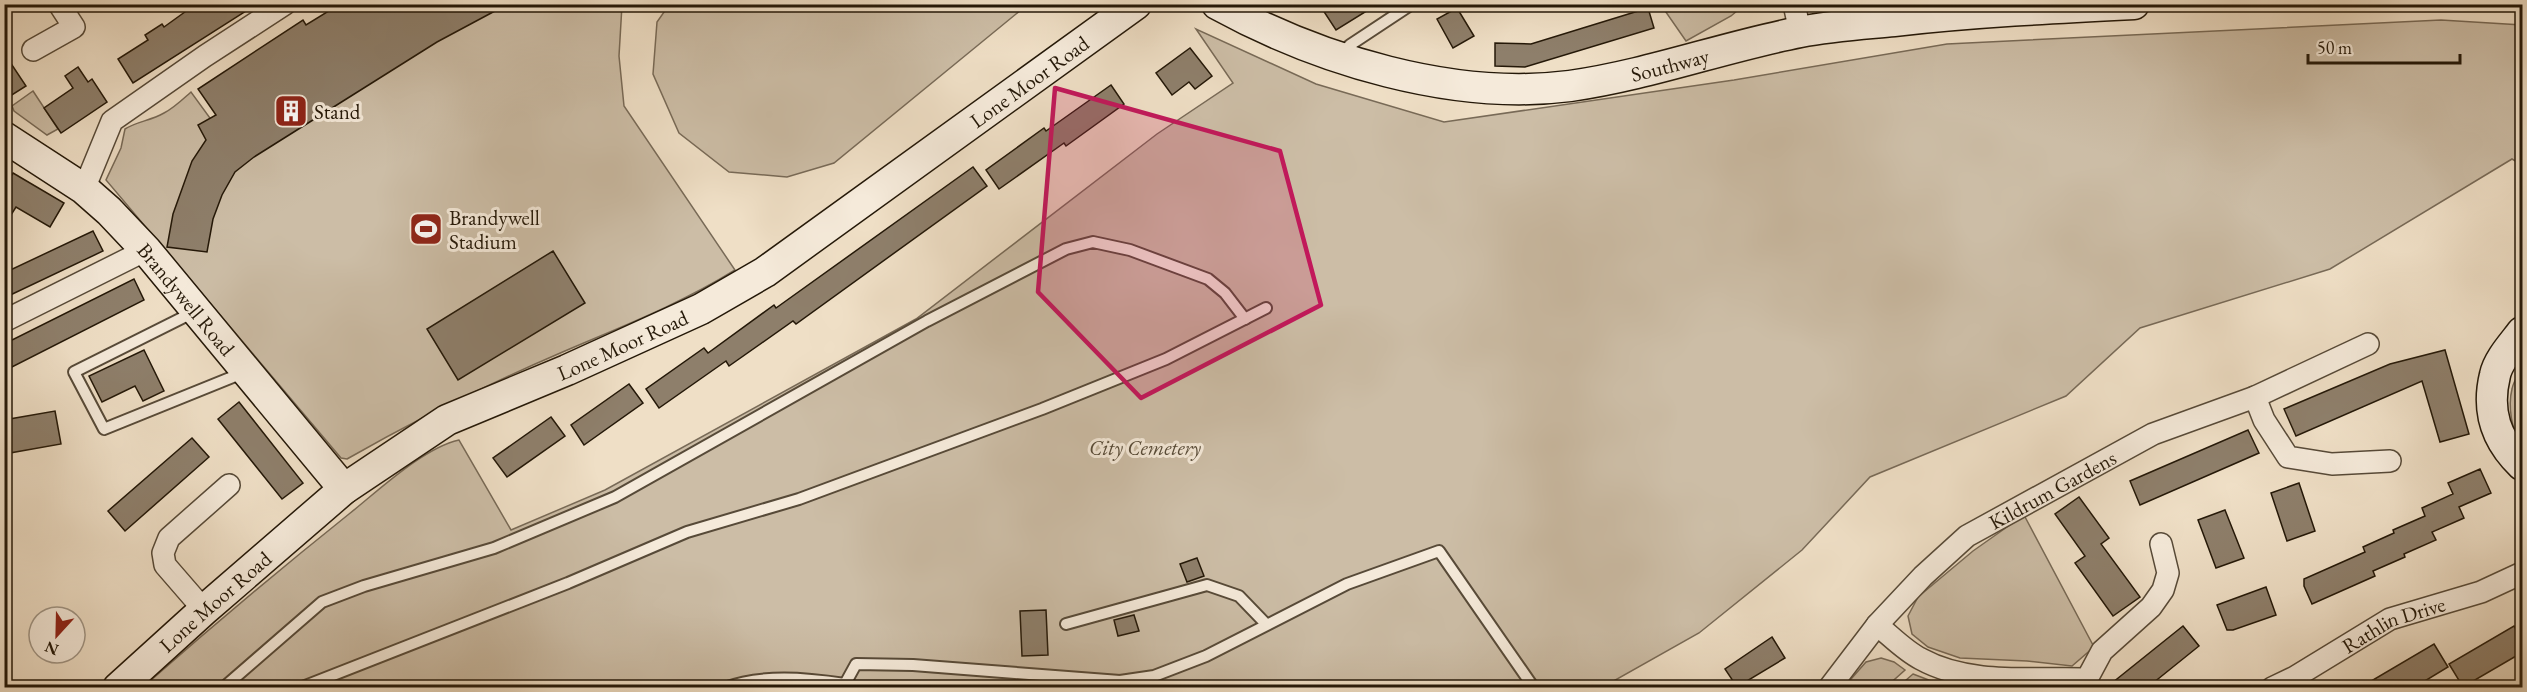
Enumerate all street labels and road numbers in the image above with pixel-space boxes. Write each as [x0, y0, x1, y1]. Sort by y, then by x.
street label: Lone Moor Road [964, 29, 1094, 133]
street label: Southway [1628, 41, 1712, 87]
street label: Brandywell Road [132, 237, 242, 361]
street label: Lone Moor Road [553, 303, 692, 386]
street label: Kildrum Gardens [1984, 443, 2121, 535]
street label: Lone Moor Road [153, 544, 277, 658]
street label: Rathlin Drive [2337, 590, 2448, 659]

